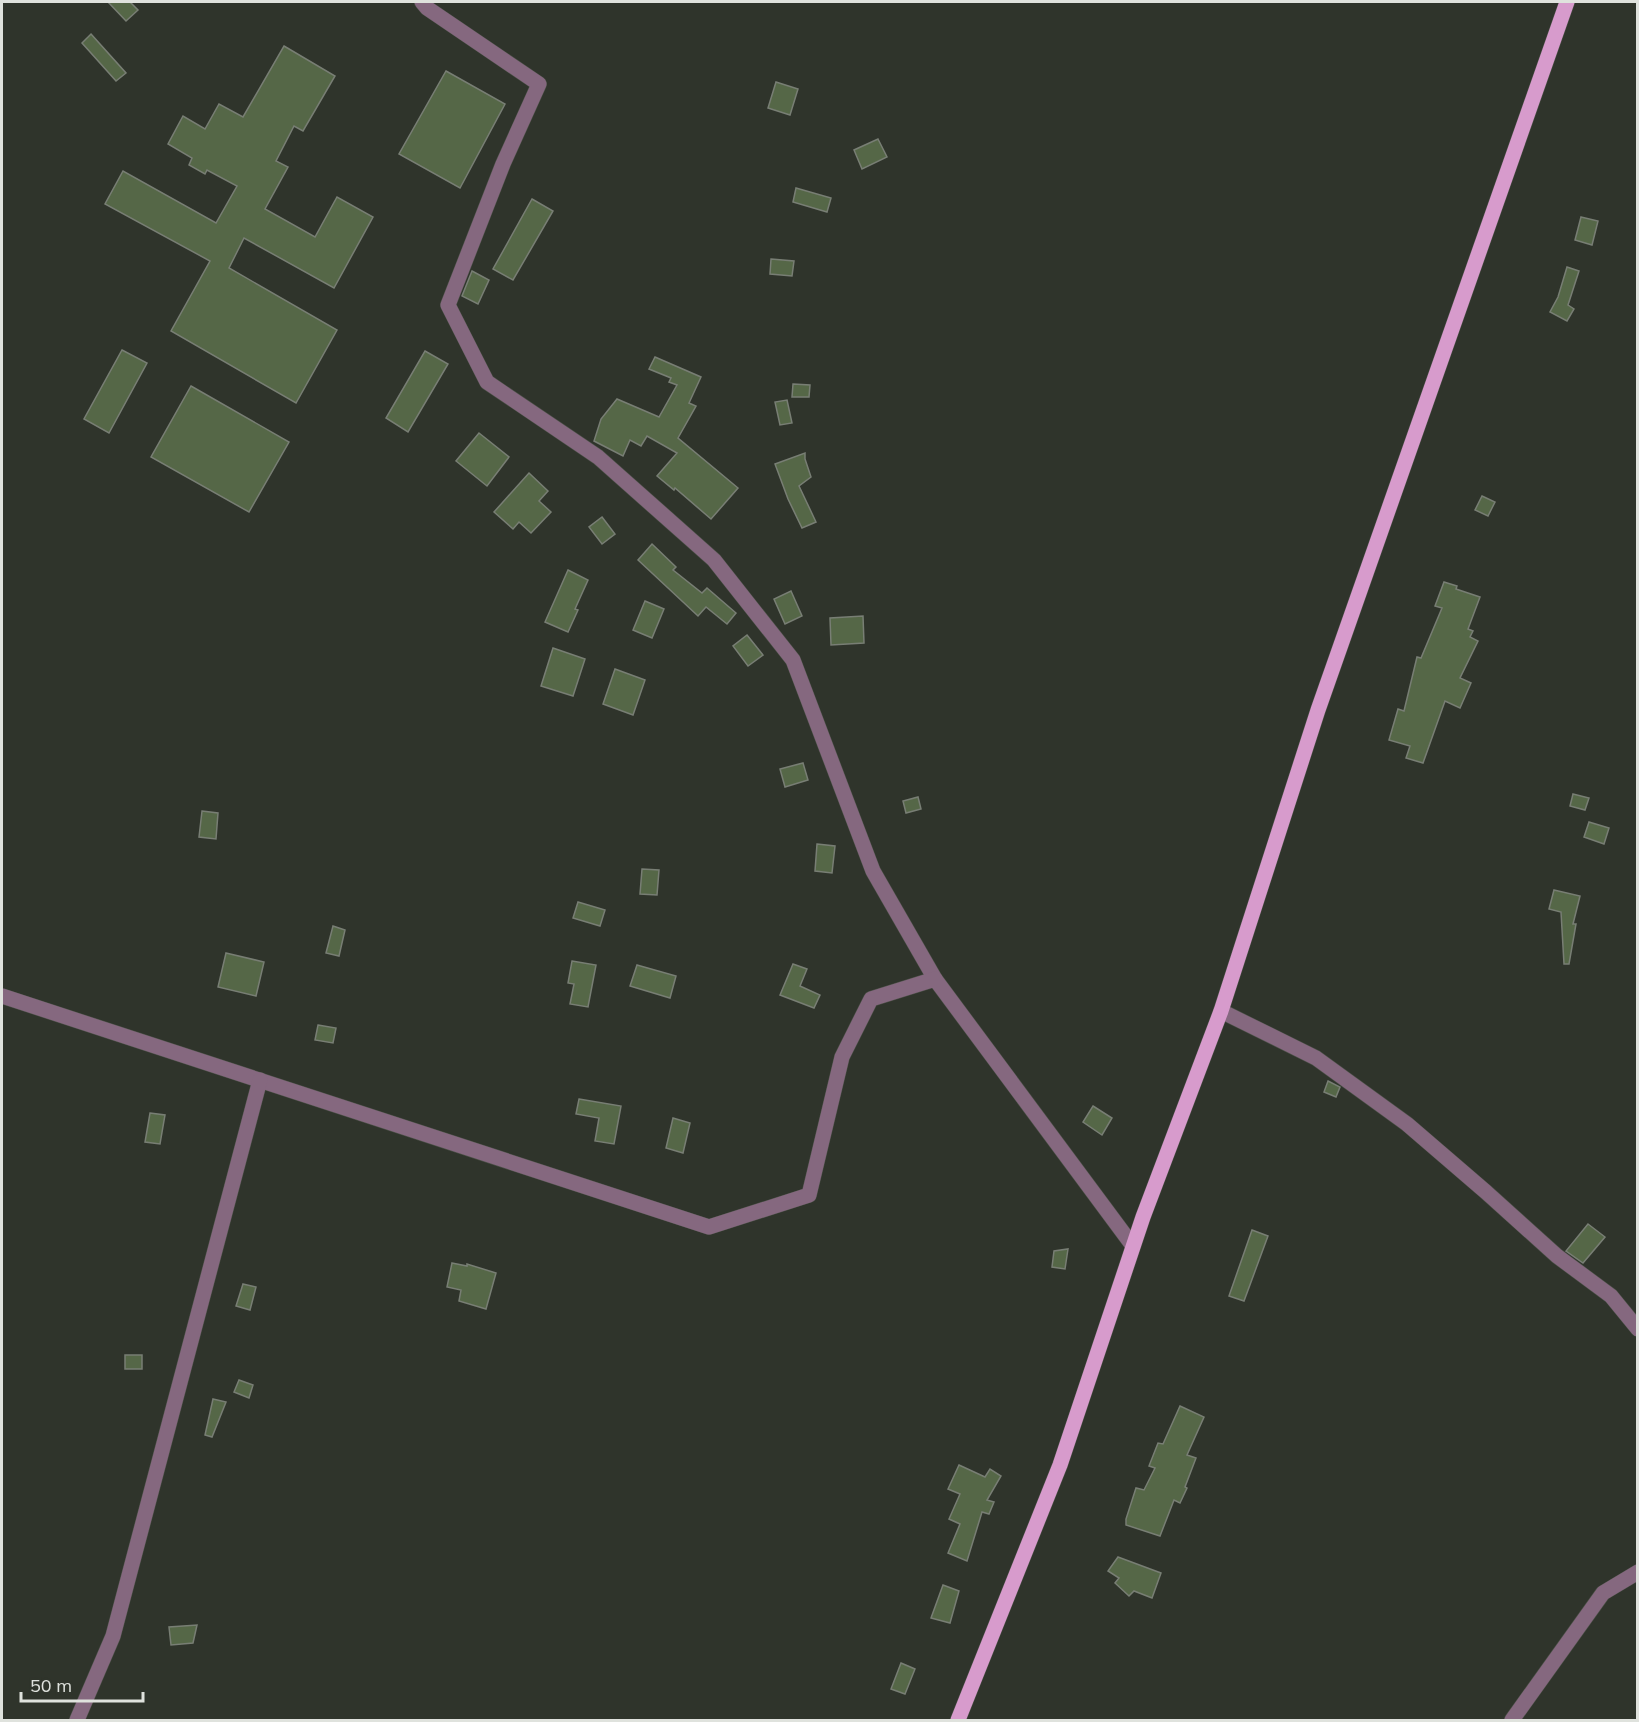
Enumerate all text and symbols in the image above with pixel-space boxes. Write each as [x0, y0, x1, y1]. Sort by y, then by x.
scale bar [21, 1665, 142, 1703]
text: 50 m [30, 1674, 72, 1697]

